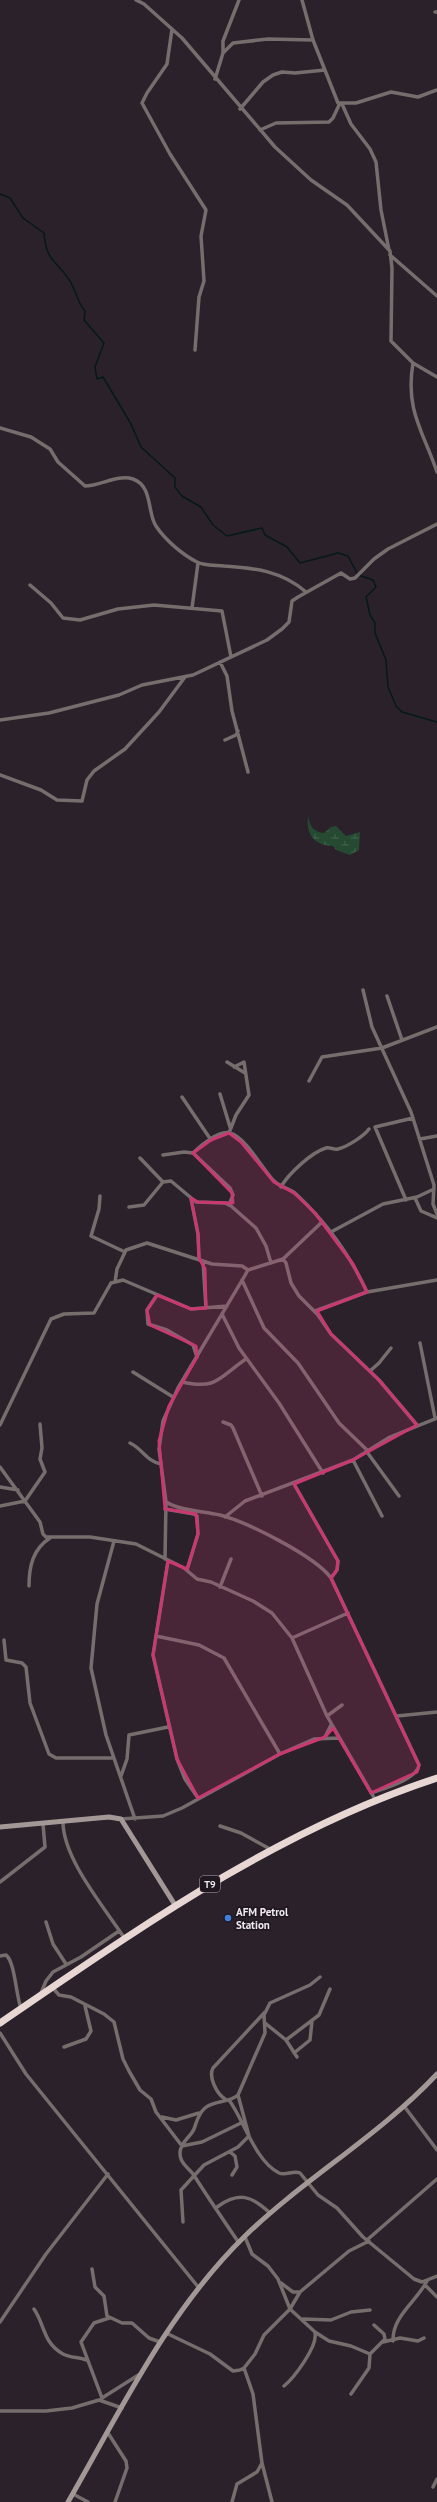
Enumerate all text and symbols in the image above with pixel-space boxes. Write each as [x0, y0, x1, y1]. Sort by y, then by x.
road number: T9 [200, 1876, 220, 1892]
place label: AFM Petrol Station [236, 1905, 289, 1932]
marker: AFM Petrol Station [223, 1913, 233, 1923]

